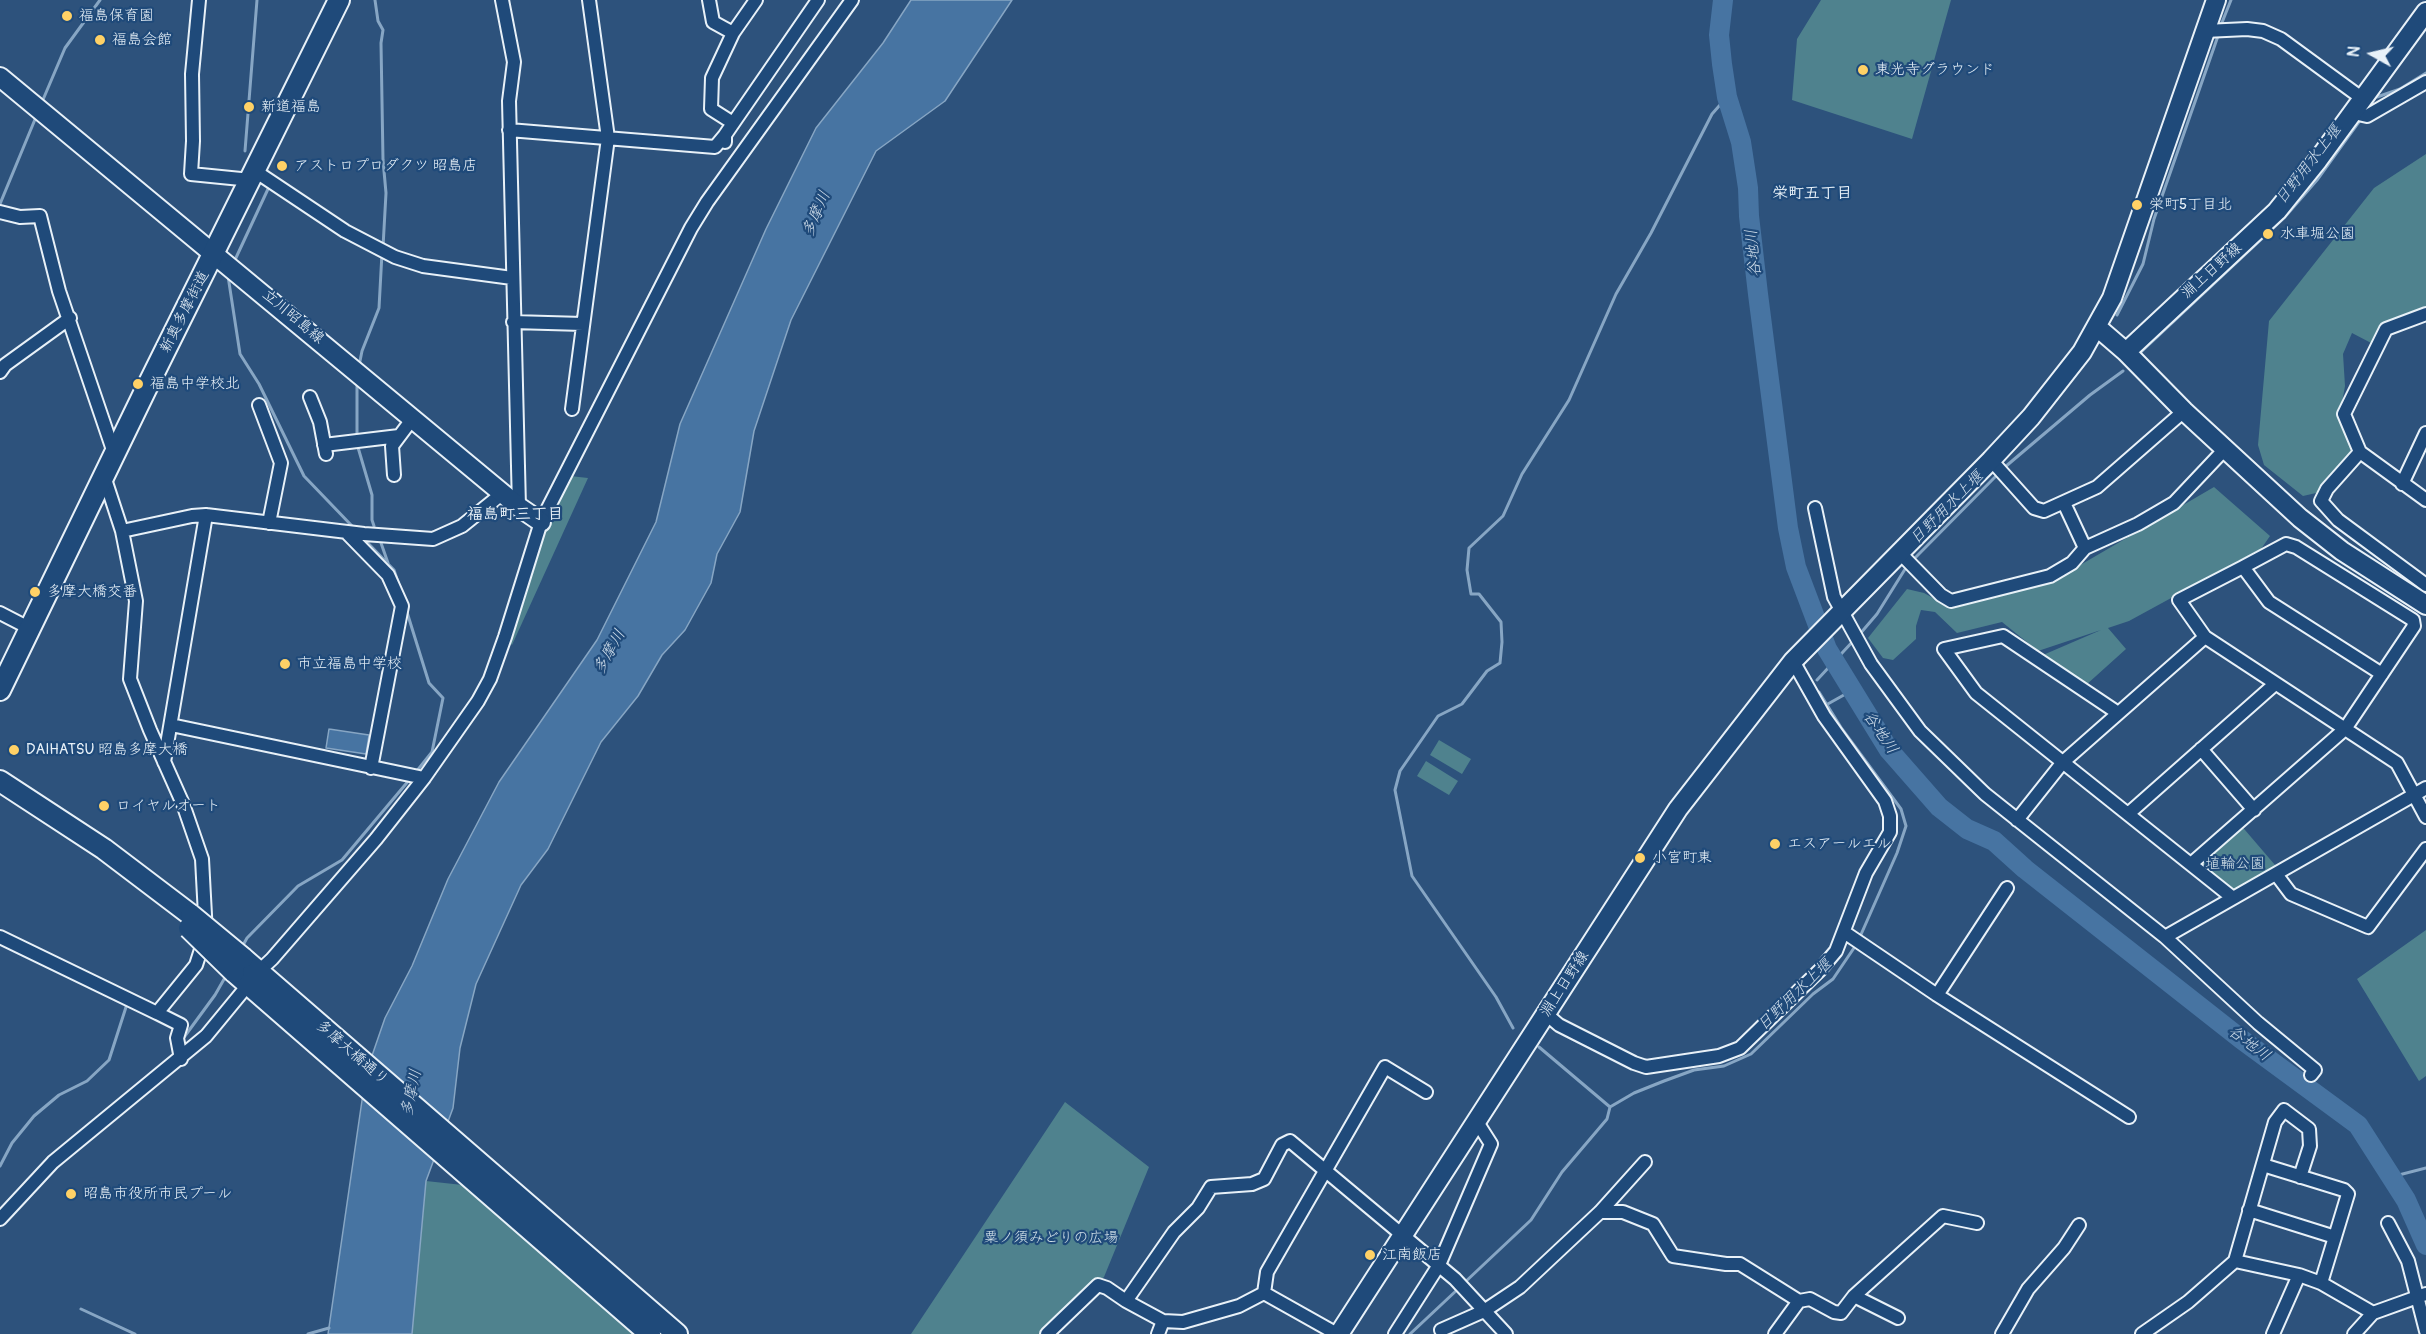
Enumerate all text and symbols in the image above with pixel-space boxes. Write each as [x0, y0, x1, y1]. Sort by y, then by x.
place label: 福島保育園 [79, 7, 154, 25]
marker: 福島保育園 [60, 9, 74, 23]
north arrow [2342, 24, 2402, 84]
place label: 福島会館 [112, 31, 172, 49]
marker: 福島会館 [93, 33, 107, 47]
text: N [2344, 45, 2365, 58]
place label: 東光寺グラウンド [1875, 61, 1995, 79]
marker: 東光寺グラウンド [1856, 63, 1870, 77]
place label: 新道福島 [261, 98, 321, 116]
marker: 新道福島 [242, 100, 256, 114]
water label: 日野用水上堰 [2272, 121, 2346, 209]
place label: アストロプロダクツ 昭島店 [294, 157, 477, 175]
marker: アストロプロダクツ 昭島店 [275, 159, 289, 173]
district label: 栄町五丁目 [1772, 184, 1852, 204]
water label: 多摩川 [799, 188, 835, 240]
place label: 栄町5丁目北 [2149, 196, 2232, 214]
marker: 栄町5丁目北 [2130, 198, 2144, 212]
place label: 水車堀公園 [2280, 225, 2355, 243]
marker: 水車堀公園 [2261, 227, 2275, 241]
water label: 谷地川 [1742, 228, 1766, 278]
street label: 淵上日野線 [2178, 239, 2246, 303]
street label: 新奥多摩街道 [157, 268, 213, 356]
street label: 立川昭島線 [258, 286, 328, 348]
place label: 福島中学校北 [150, 375, 240, 393]
marker: 福島中学校北 [131, 377, 145, 391]
water label: 日野用水上堰 [1906, 467, 1988, 549]
district label: 福島町三丁目 [467, 505, 563, 525]
place label: 多摩大橋交番 [47, 583, 137, 601]
marker: 多摩大橋交番 [28, 585, 42, 599]
water label: 多摩川 [590, 626, 630, 678]
place label: 市立福島中学校 [297, 655, 402, 673]
marker: 市立福島中学校 [278, 657, 292, 671]
water label: 谷地川 [1859, 708, 1901, 758]
place label: DAIHATSU 昭島多摩大橋 [26, 741, 188, 759]
marker: DAIHATSU 昭島多摩大橋 [7, 743, 21, 757]
place label: ロイヤルオート [116, 797, 221, 815]
marker: ロイヤルオート [97, 799, 111, 813]
place label: エスアールエル [1787, 835, 1891, 853]
marker: エスアールエル [1768, 837, 1782, 851]
place label: 小宮町東 [1652, 849, 1712, 867]
marker: 小宮町東 [1633, 851, 1647, 865]
park label: 埴輪公園 [2205, 855, 2265, 873]
street label: 淵上日野線 [1537, 948, 1593, 1020]
water label: 日野用水上堰 [1754, 955, 1836, 1035]
street label: 多摩大橋通り [312, 1017, 392, 1089]
water label: 谷地川 [2224, 1022, 2274, 1066]
water label: 多摩川 [398, 1068, 426, 1118]
place label: 昭島市役所市民プール [83, 1185, 232, 1203]
marker: 昭島市役所市民プール [64, 1187, 78, 1201]
park label: 粟ノ須みどりの広場 [984, 1229, 1118, 1247]
place label: 江南飯店 [1382, 1246, 1442, 1264]
marker: 江南飯店 [1363, 1248, 1377, 1262]

